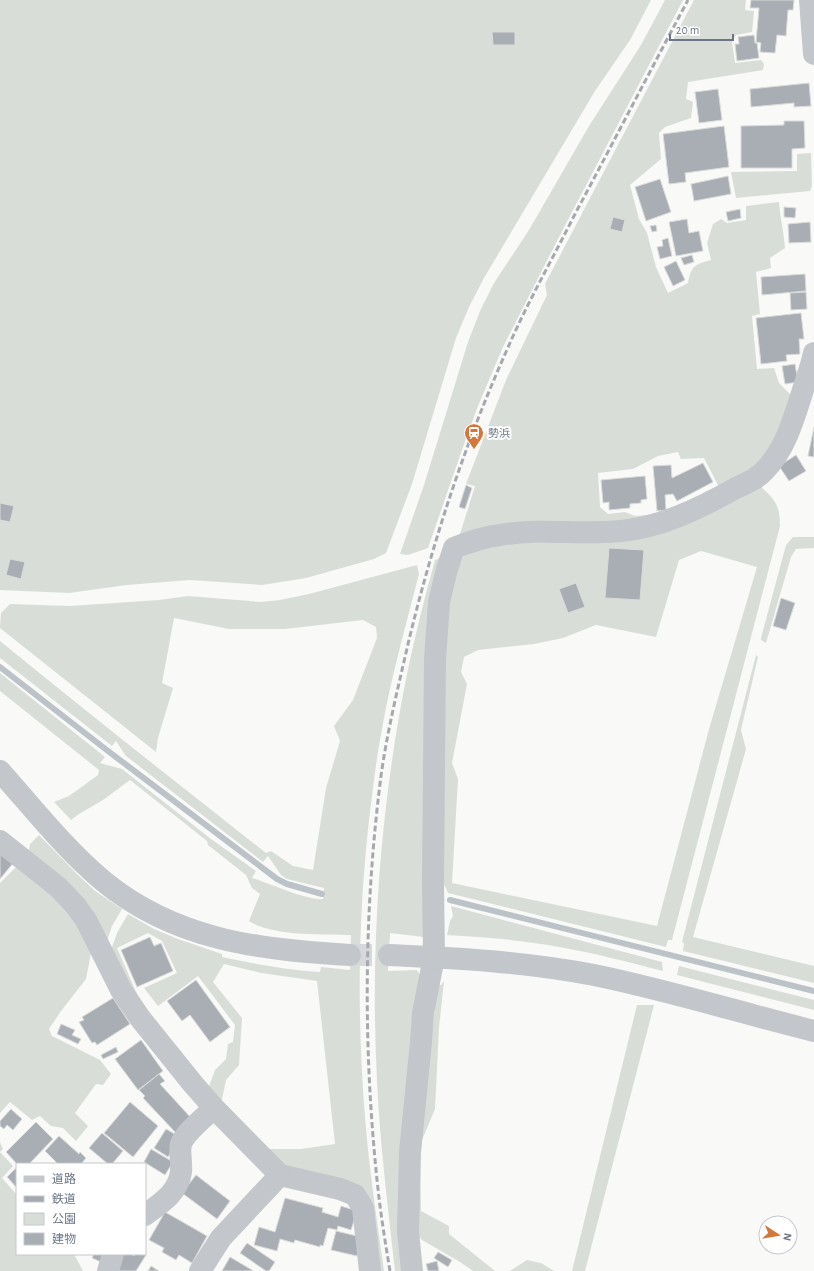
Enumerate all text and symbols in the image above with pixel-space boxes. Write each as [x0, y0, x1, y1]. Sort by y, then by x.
scale bar [670, 16, 733, 42]
text: 20 m [676, 24, 699, 36]
station icon: 勢浜 [463, 422, 485, 450]
place label: 勢浜 [488, 427, 510, 439]
legend [16, 1163, 146, 1255]
text: 道路 [52, 1172, 76, 1185]
text: 鉄道 [52, 1192, 76, 1205]
text: 公園 [52, 1213, 76, 1225]
north arrow [758, 1215, 798, 1255]
text: 建物 [52, 1232, 76, 1245]
text: N [781, 1232, 793, 1242]

